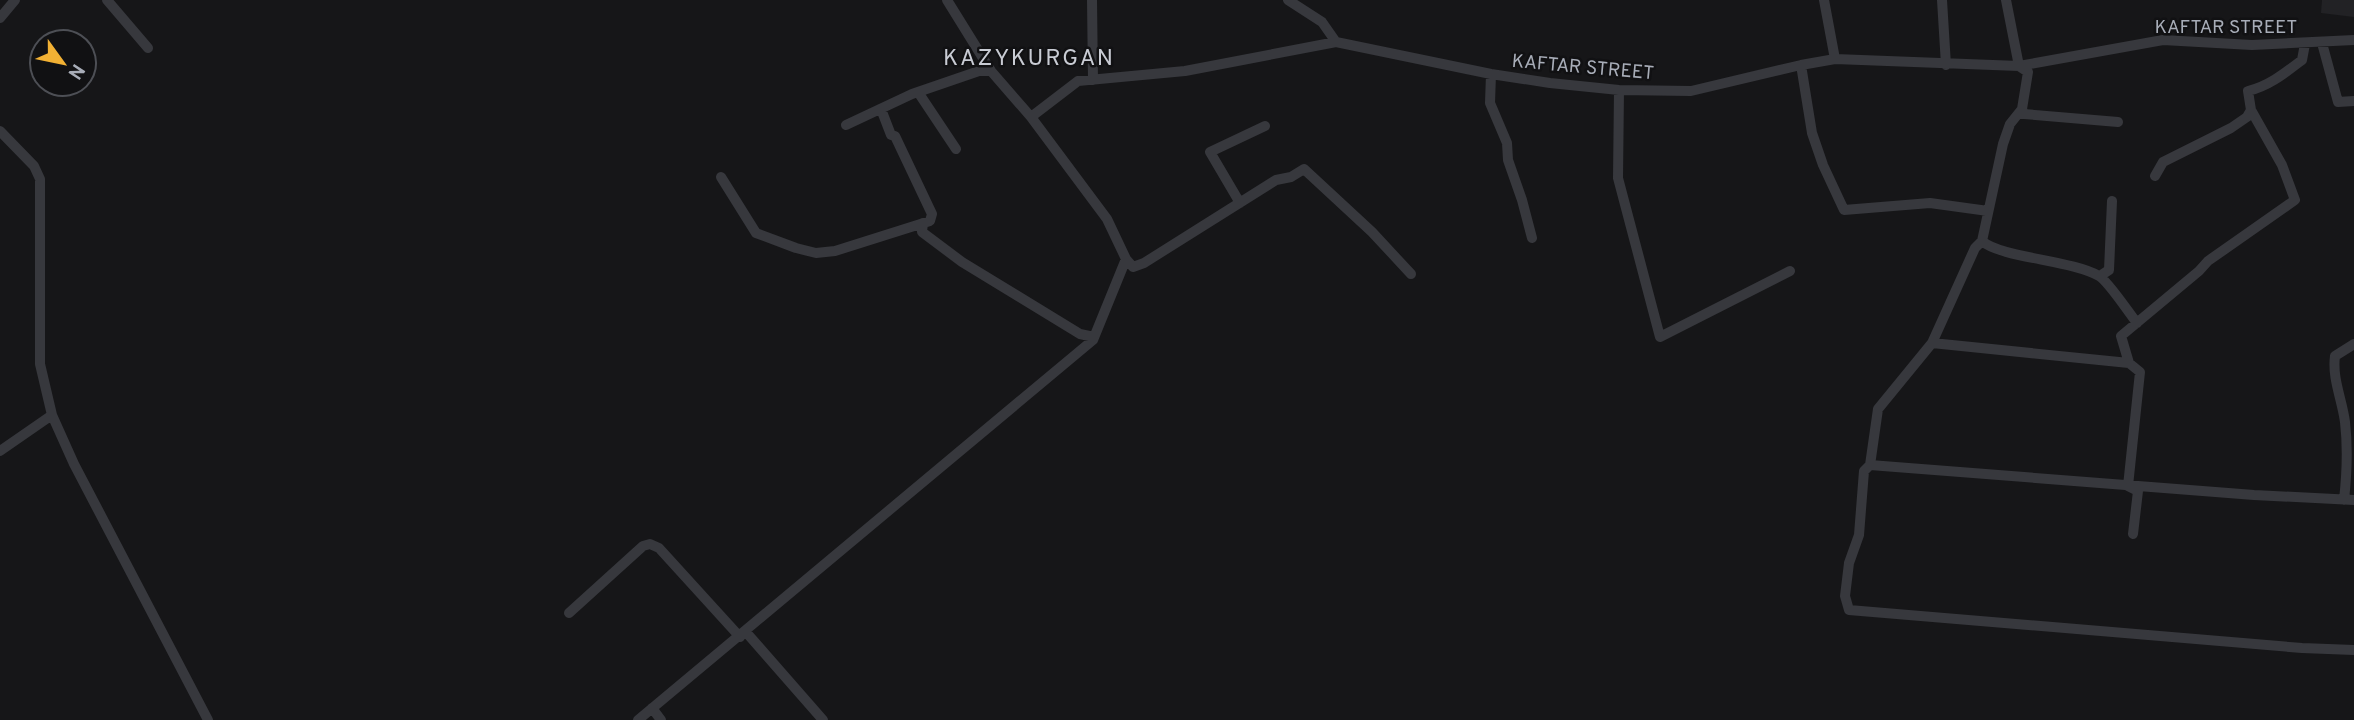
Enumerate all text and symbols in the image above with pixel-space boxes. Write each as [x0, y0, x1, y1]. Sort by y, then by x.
street label: KAFTAR STREET [2155, 16, 2297, 40]
north arrow [28, 28, 98, 98]
district label: KAZYKURGAN [943, 45, 1115, 74]
street label: KAFTAR STREET [1511, 50, 1655, 86]
text: N [62, 59, 89, 83]

